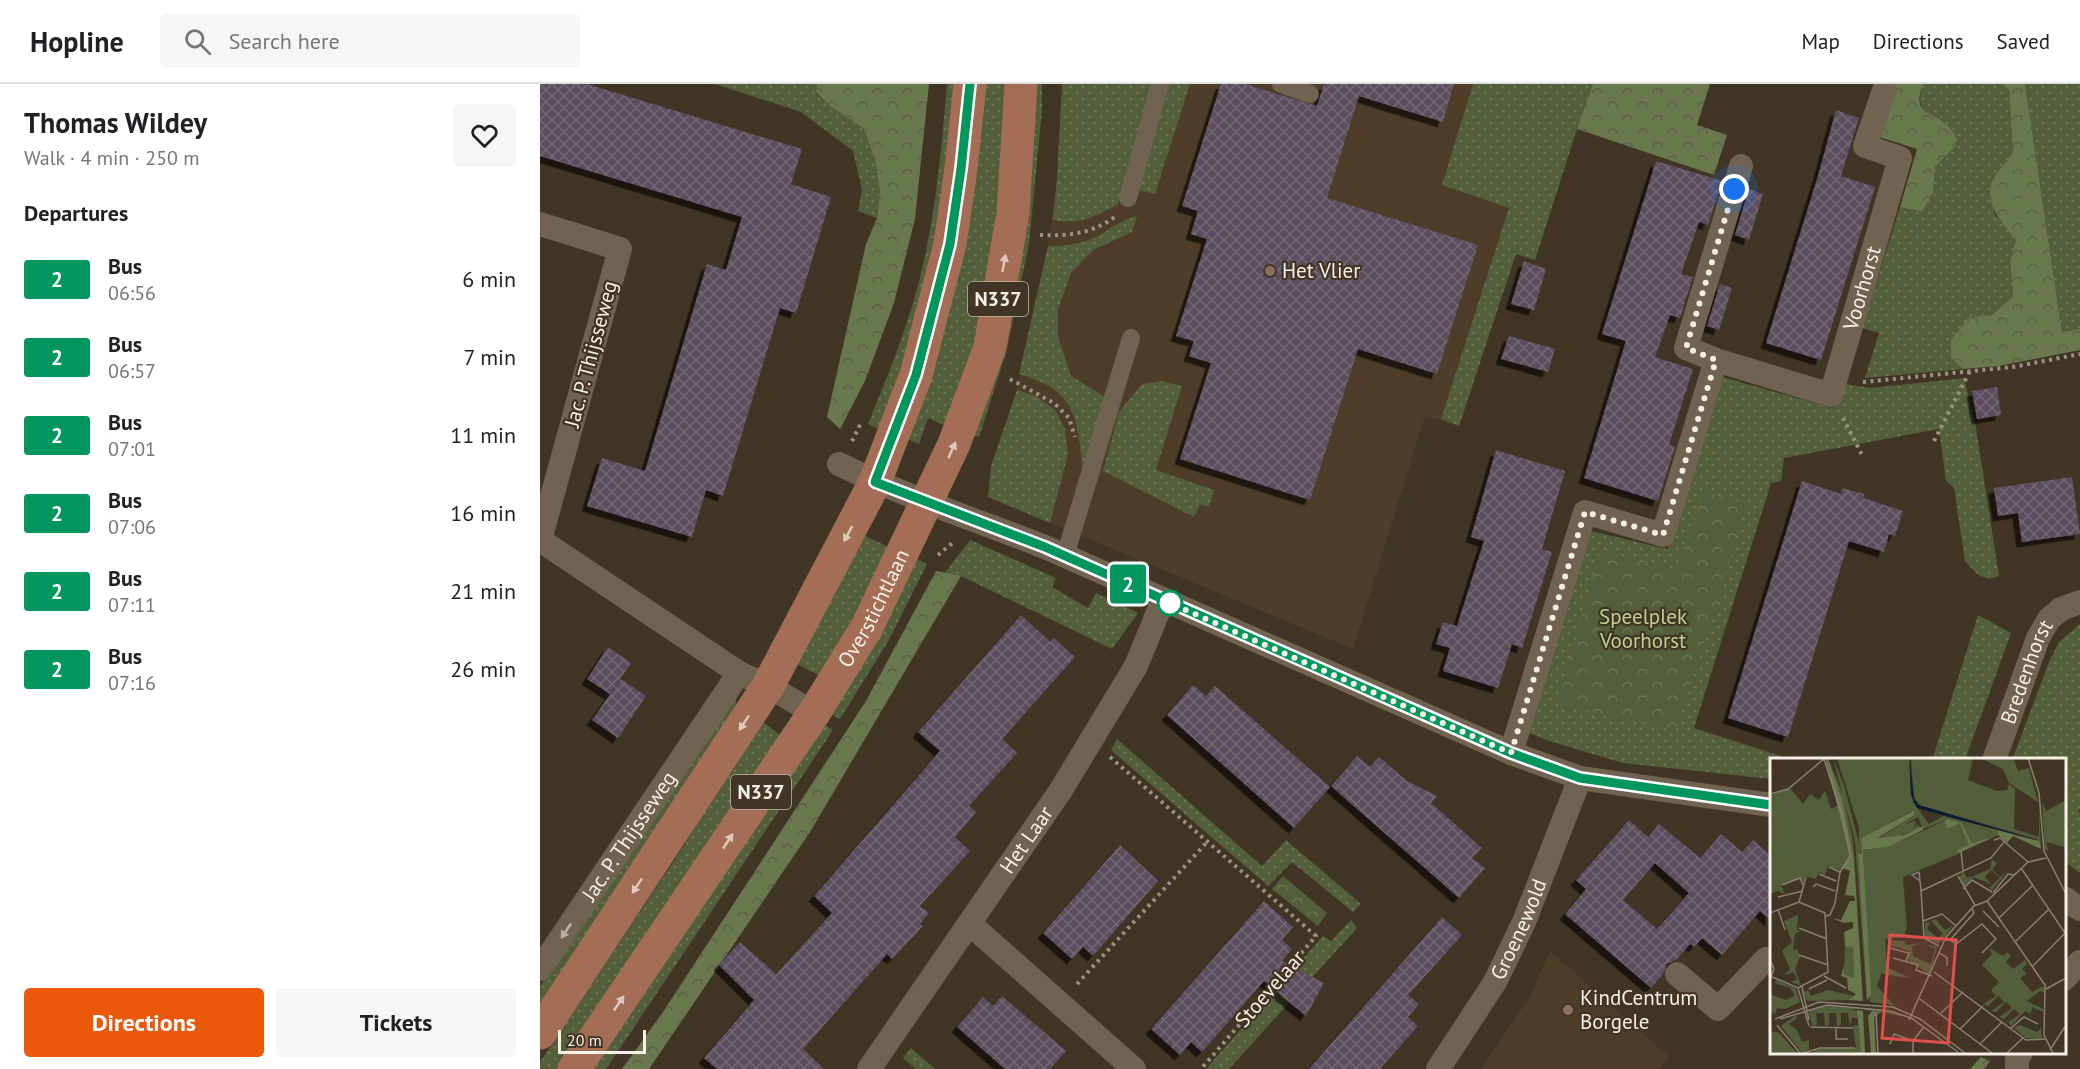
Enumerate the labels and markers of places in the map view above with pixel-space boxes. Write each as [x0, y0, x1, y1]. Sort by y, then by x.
place label: Het Vlier [1282, 257, 1360, 284]
marker: Het Vlier [1263, 264, 1277, 278]
unlabelled marker [1157, 590, 1183, 616]
place label: KindCentrum Borgele [1580, 984, 1697, 1035]
marker: KindCentrum Borgele [1561, 1003, 1575, 1017]

